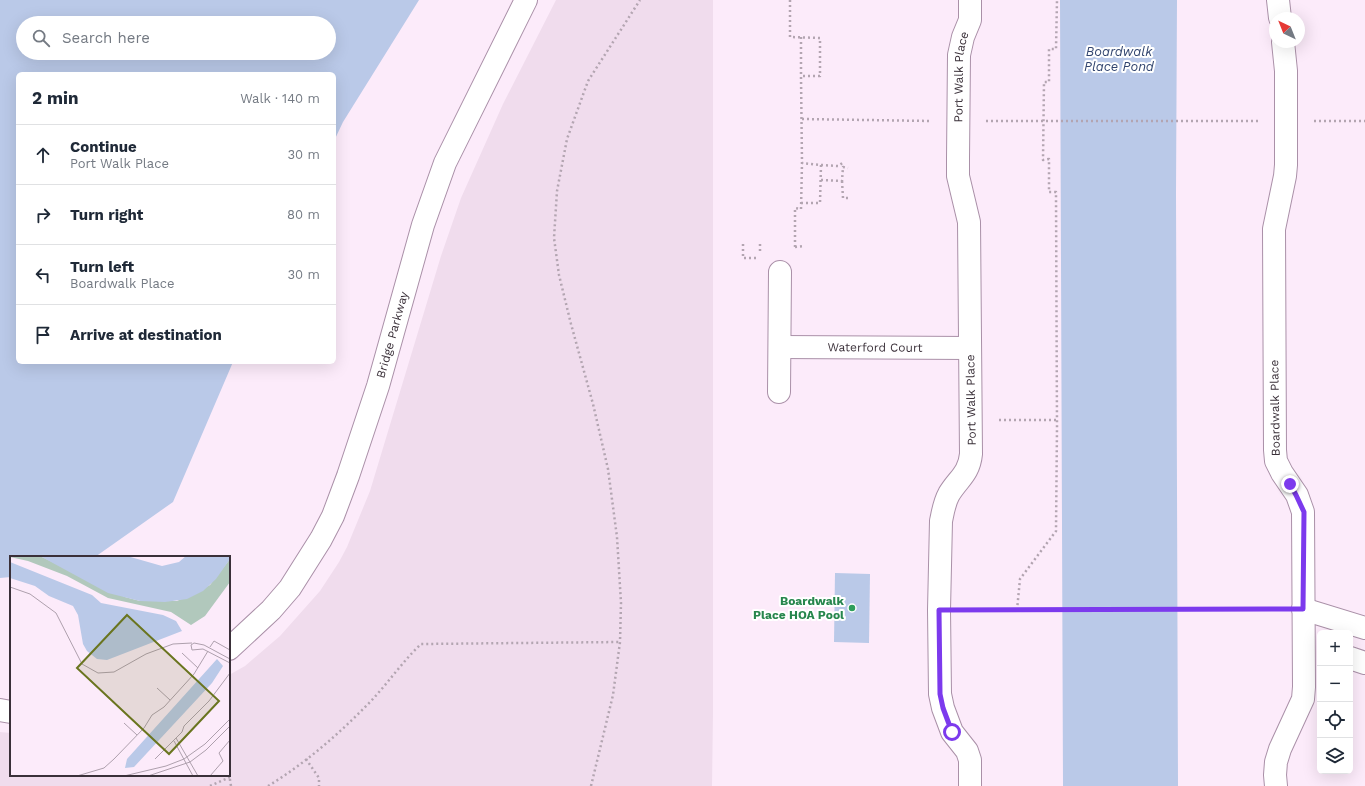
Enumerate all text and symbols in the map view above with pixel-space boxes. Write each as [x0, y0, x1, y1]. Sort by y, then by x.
north arrow [1269, 12, 1305, 48]
search box [16, 16, 336, 60]
icon: search [30, 27, 52, 49]
text: Search here [62, 29, 150, 47]
street label: Port Walk Place [951, 29, 972, 122]
water label: Boardwalk Place Pond [1084, 44, 1155, 74]
text: 2 min [32, 88, 78, 108]
text: Walk · 140 m [240, 91, 320, 106]
text: Continue [70, 138, 137, 156]
icon: ahead [32, 144, 54, 166]
text: 30 m [288, 147, 320, 162]
text: Port Walk Place [70, 156, 169, 171]
icon: right [32, 204, 54, 226]
text: Turn right [70, 206, 143, 224]
text: 80 m [287, 207, 320, 222]
text: Turn left [70, 258, 134, 276]
icon: left [32, 264, 54, 286]
text: 30 m [288, 267, 320, 282]
text: Boardwalk Place [70, 276, 175, 291]
street label: Bridge Parkway [374, 289, 411, 380]
icon: arrive [32, 324, 54, 346]
text: Arrive at destination [70, 326, 222, 344]
street label: Waterford Court [827, 340, 923, 355]
street label: Port Walk Place [963, 354, 979, 446]
street label: Boardwalk Place [1267, 360, 1283, 456]
route end [1281, 475, 1299, 493]
inset map [10, 556, 230, 776]
place label: Boardwalk Place HOA Pool [753, 594, 845, 622]
marker: Boardwalk Place HOA Pool [847, 603, 857, 613]
map controls [1317, 630, 1353, 774]
button: + [1317, 630, 1353, 666]
button: − [1317, 666, 1353, 702]
button: locate [1317, 702, 1353, 738]
route start [943, 723, 961, 741]
button: layers [1317, 738, 1353, 774]

